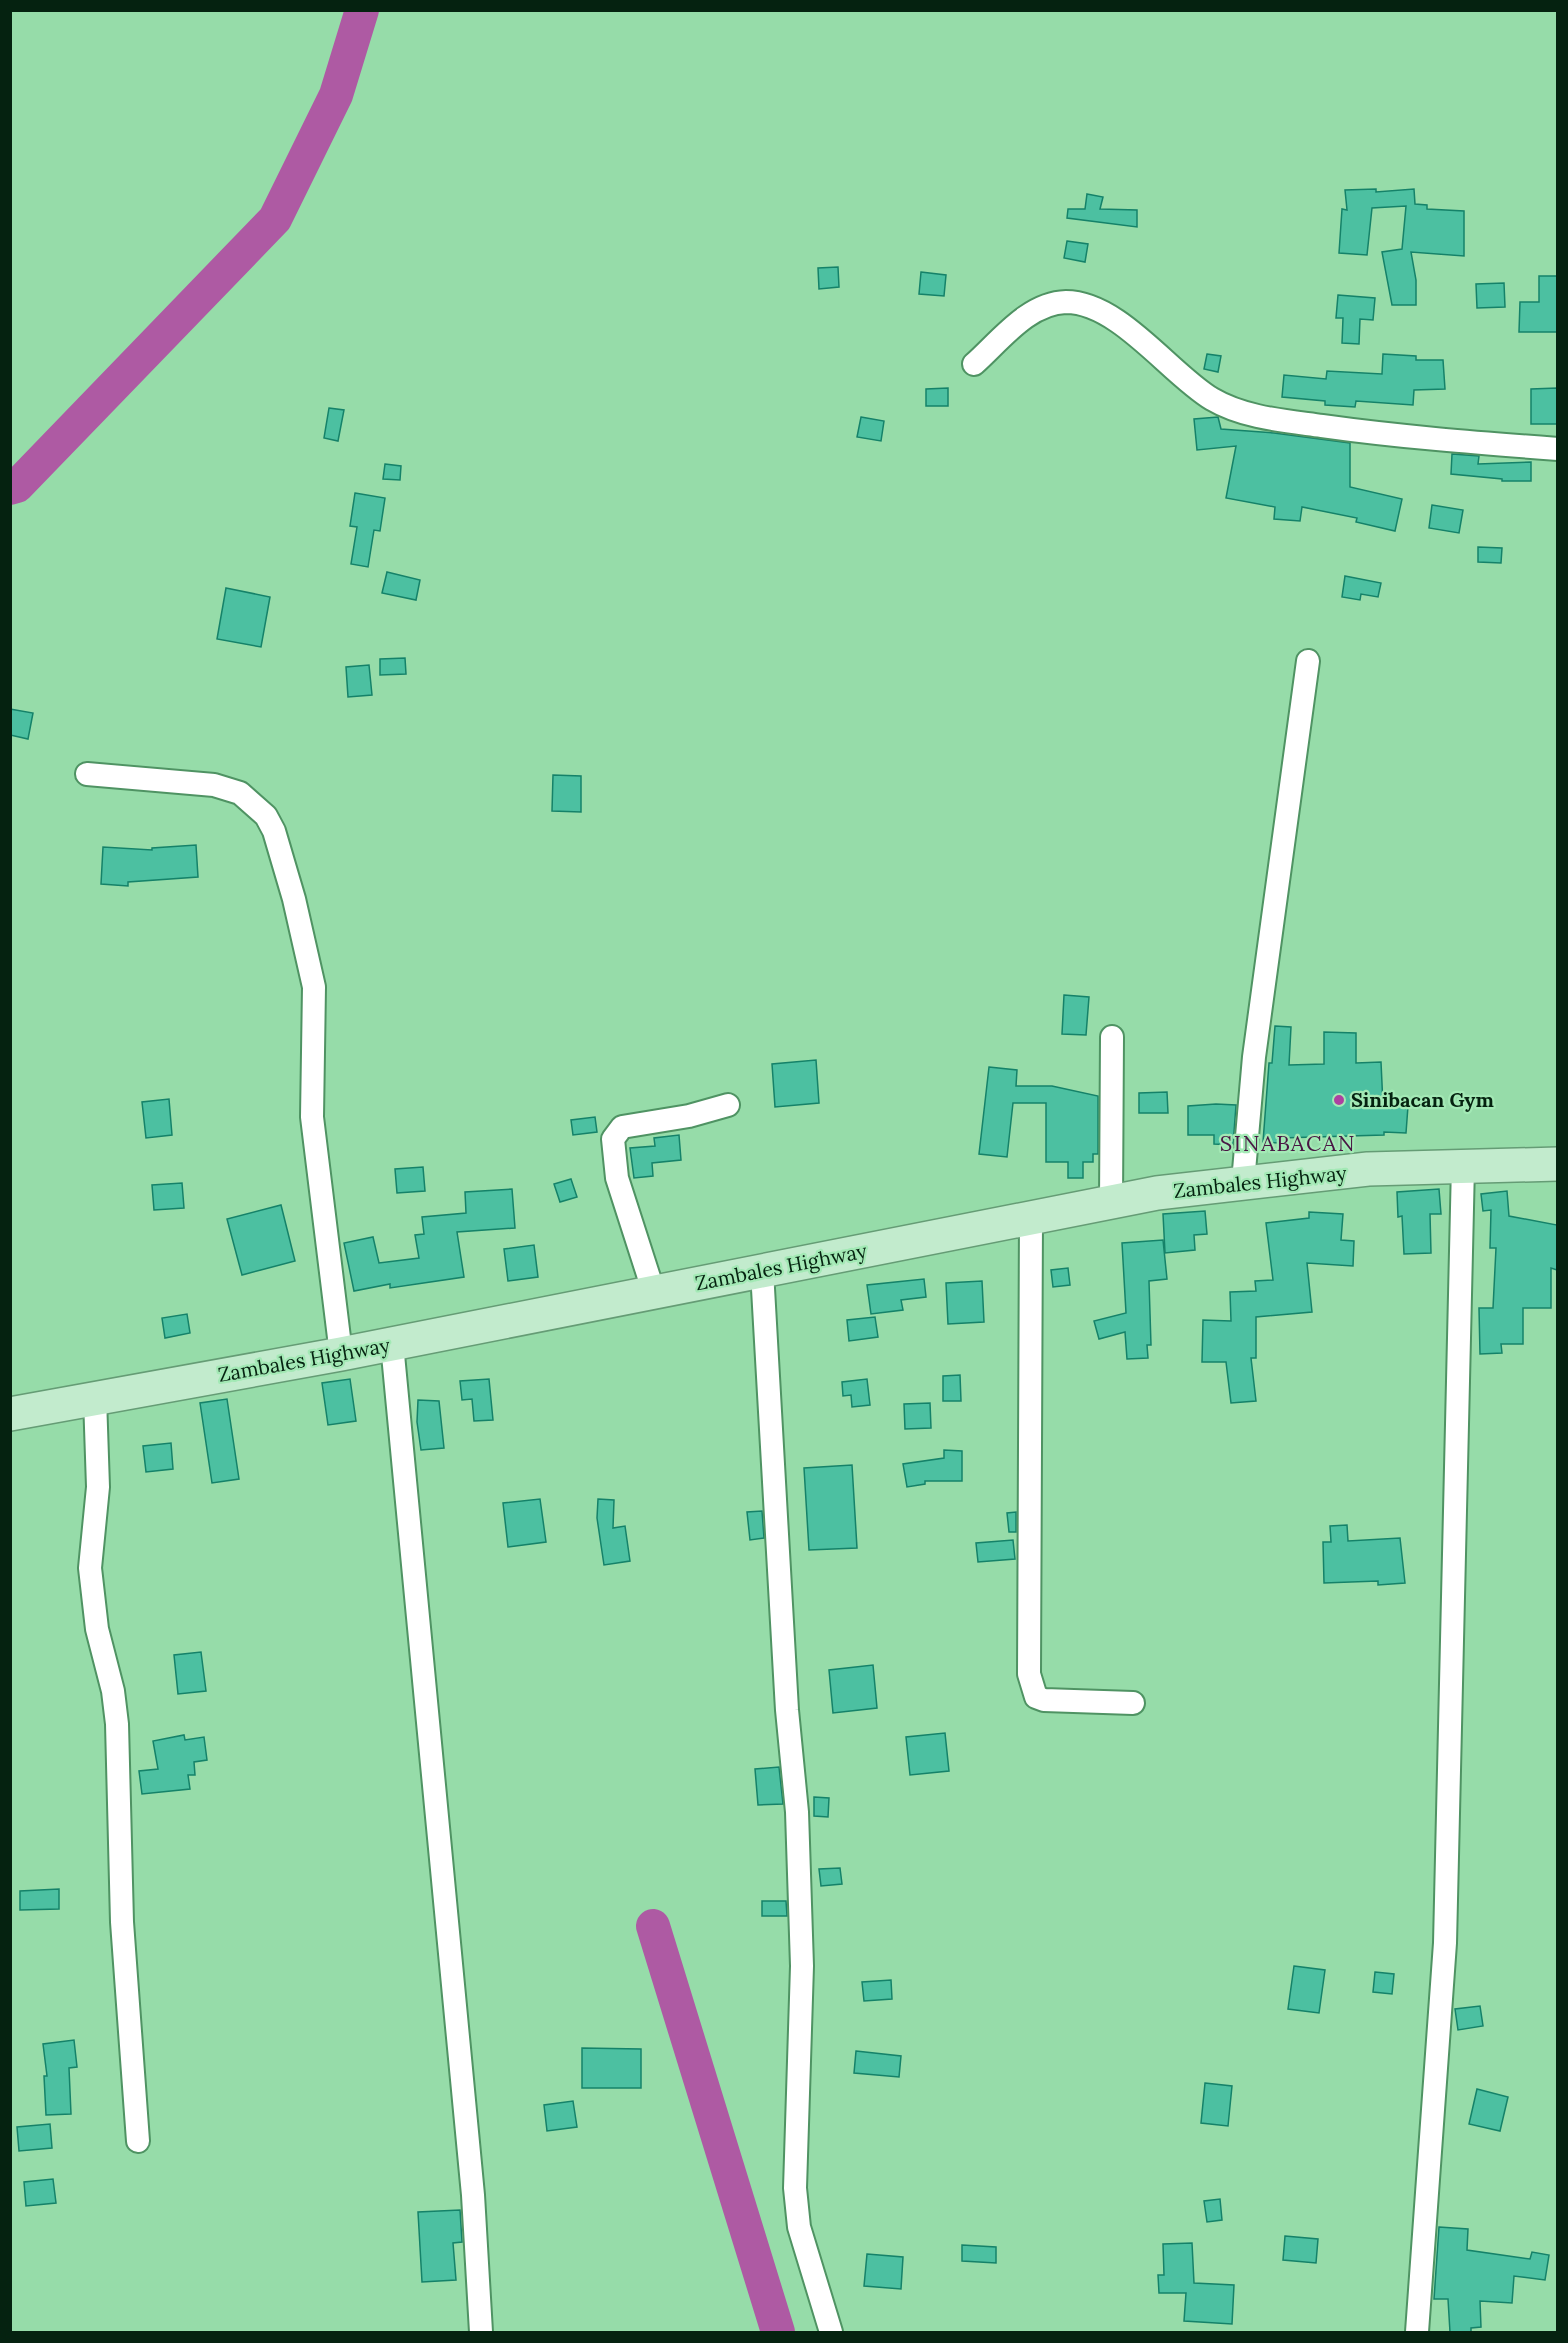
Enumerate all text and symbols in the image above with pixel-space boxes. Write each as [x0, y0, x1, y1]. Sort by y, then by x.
place label: Sinibacan Gym [1351, 1087, 1494, 1112]
marker: Sinibacan Gym [1332, 1093, 1346, 1107]
district label: SINABACAN [1220, 1129, 1356, 1157]
street label: Zambales Highway [1172, 1160, 1348, 1203]
street label: Zambales Highway [693, 1238, 869, 1295]
street label: Zambales Highway [216, 1332, 392, 1387]

